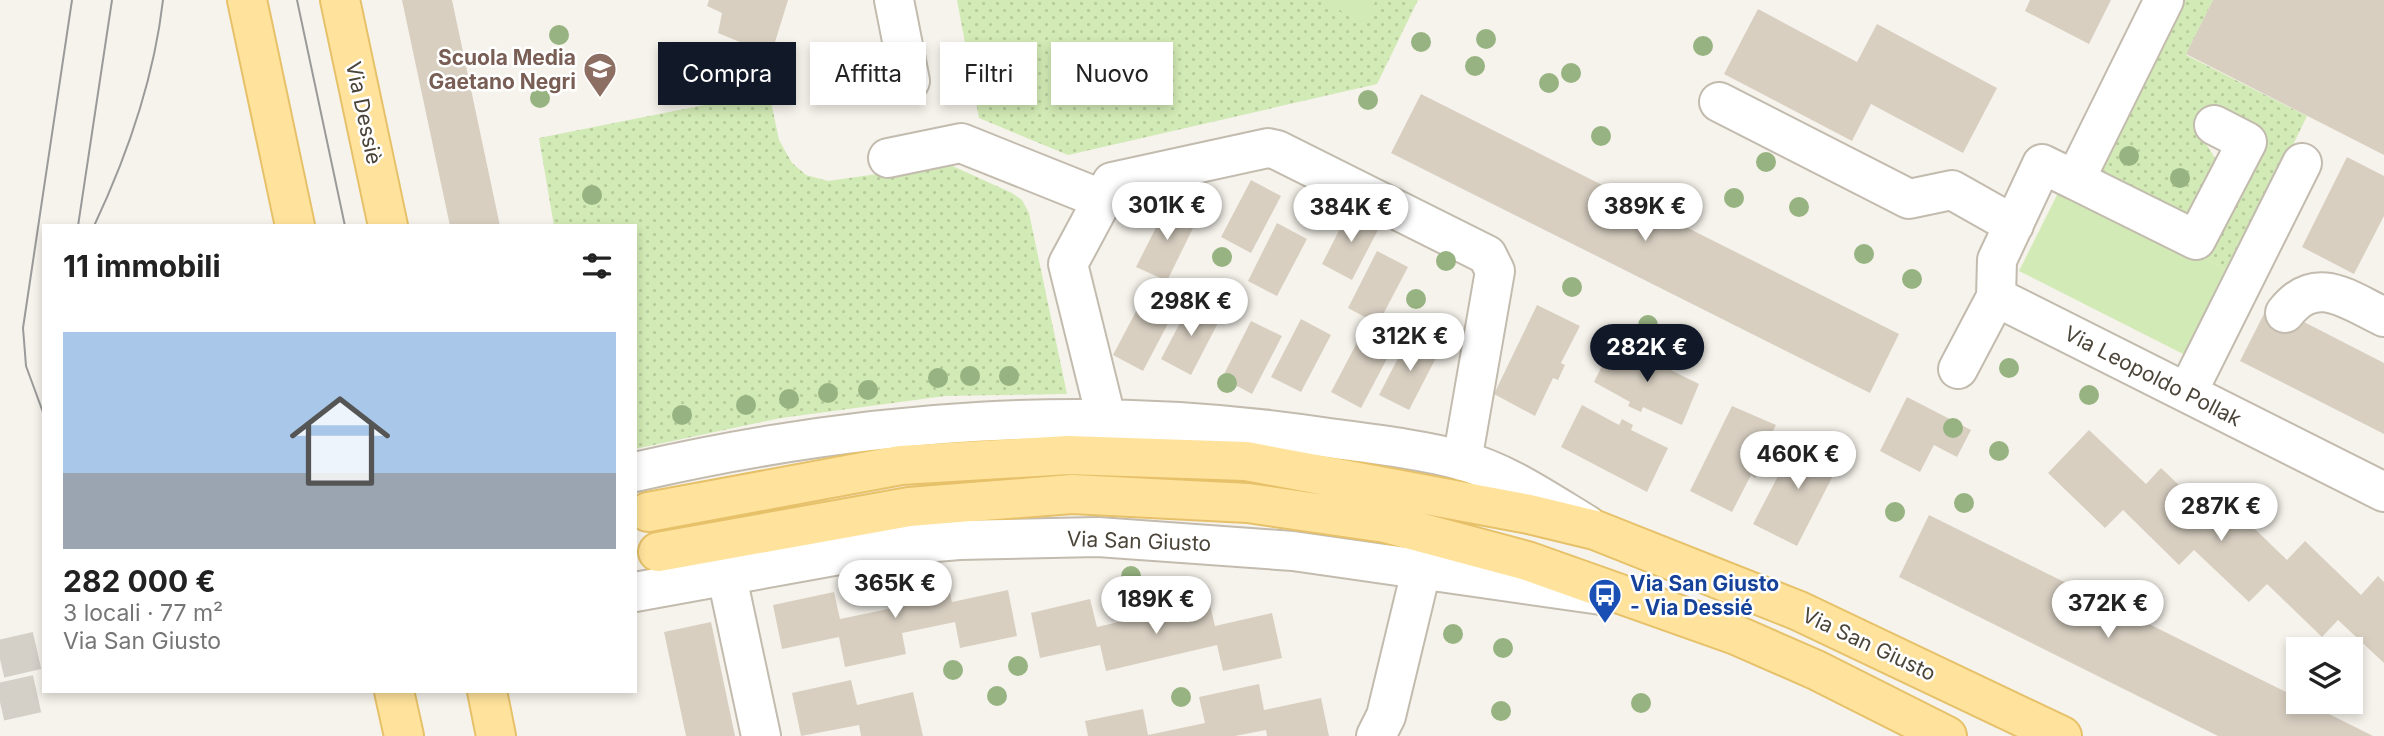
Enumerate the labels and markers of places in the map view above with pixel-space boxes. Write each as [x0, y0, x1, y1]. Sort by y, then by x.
place label: Scuola Media Gaetano Negri [428, 45, 576, 94]
school or university icon: Scuola Media Gaetano Negri [581, 50, 619, 99]
pin: 301K € [1110, 182, 1224, 242]
pin: 384K € [1294, 184, 1408, 244]
pin: 389K € [1588, 184, 1702, 243]
pin: 298K € [1134, 278, 1248, 338]
pin: 312K € [1353, 314, 1467, 373]
pin: 282K € [1590, 324, 1704, 384]
pin: 460K € [1741, 432, 1855, 491]
pin: 287K € [2164, 484, 2278, 543]
pin: 365K € [838, 560, 952, 620]
place label: Via San Giusto - Via Dessié [1630, 571, 1779, 620]
pin: 189K € [1099, 576, 1213, 636]
bus stop icon: Via San Giusto - Via Dessié [1586, 576, 1624, 625]
pin: 372K € [2051, 580, 2165, 640]

